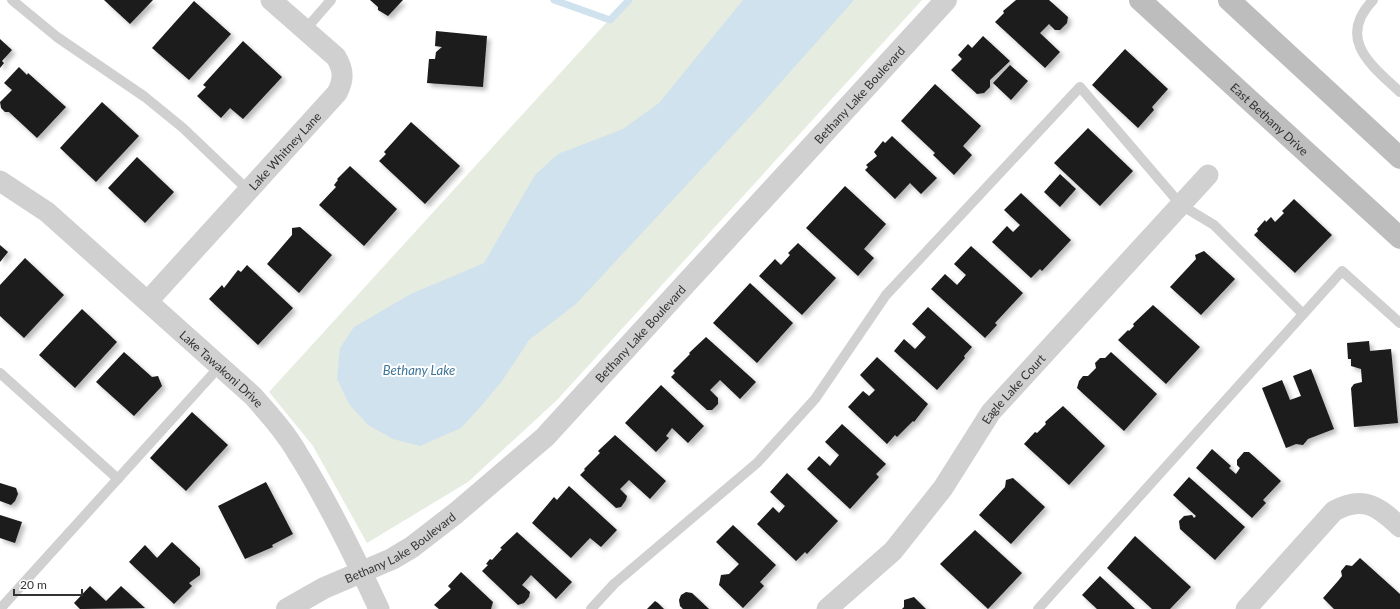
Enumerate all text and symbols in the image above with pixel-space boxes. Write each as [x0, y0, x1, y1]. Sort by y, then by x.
street label: Bethany Lake Boulevard [811, 43, 908, 147]
street label: East Bethany Drive [1228, 79, 1312, 158]
street label: Lake Whitney Lane [245, 109, 324, 193]
street label: Bethany Lake Boulevard [592, 282, 688, 385]
street label: Lake Tawakoni Drive [177, 327, 267, 410]
street label: Eagle Lake Court [978, 350, 1048, 427]
water label: Bethany Lake [383, 362, 455, 378]
street label: Bethany Lake Boulevard [342, 509, 458, 586]
scale bar [14, 571, 82, 597]
text: 20 m [20, 577, 47, 592]

